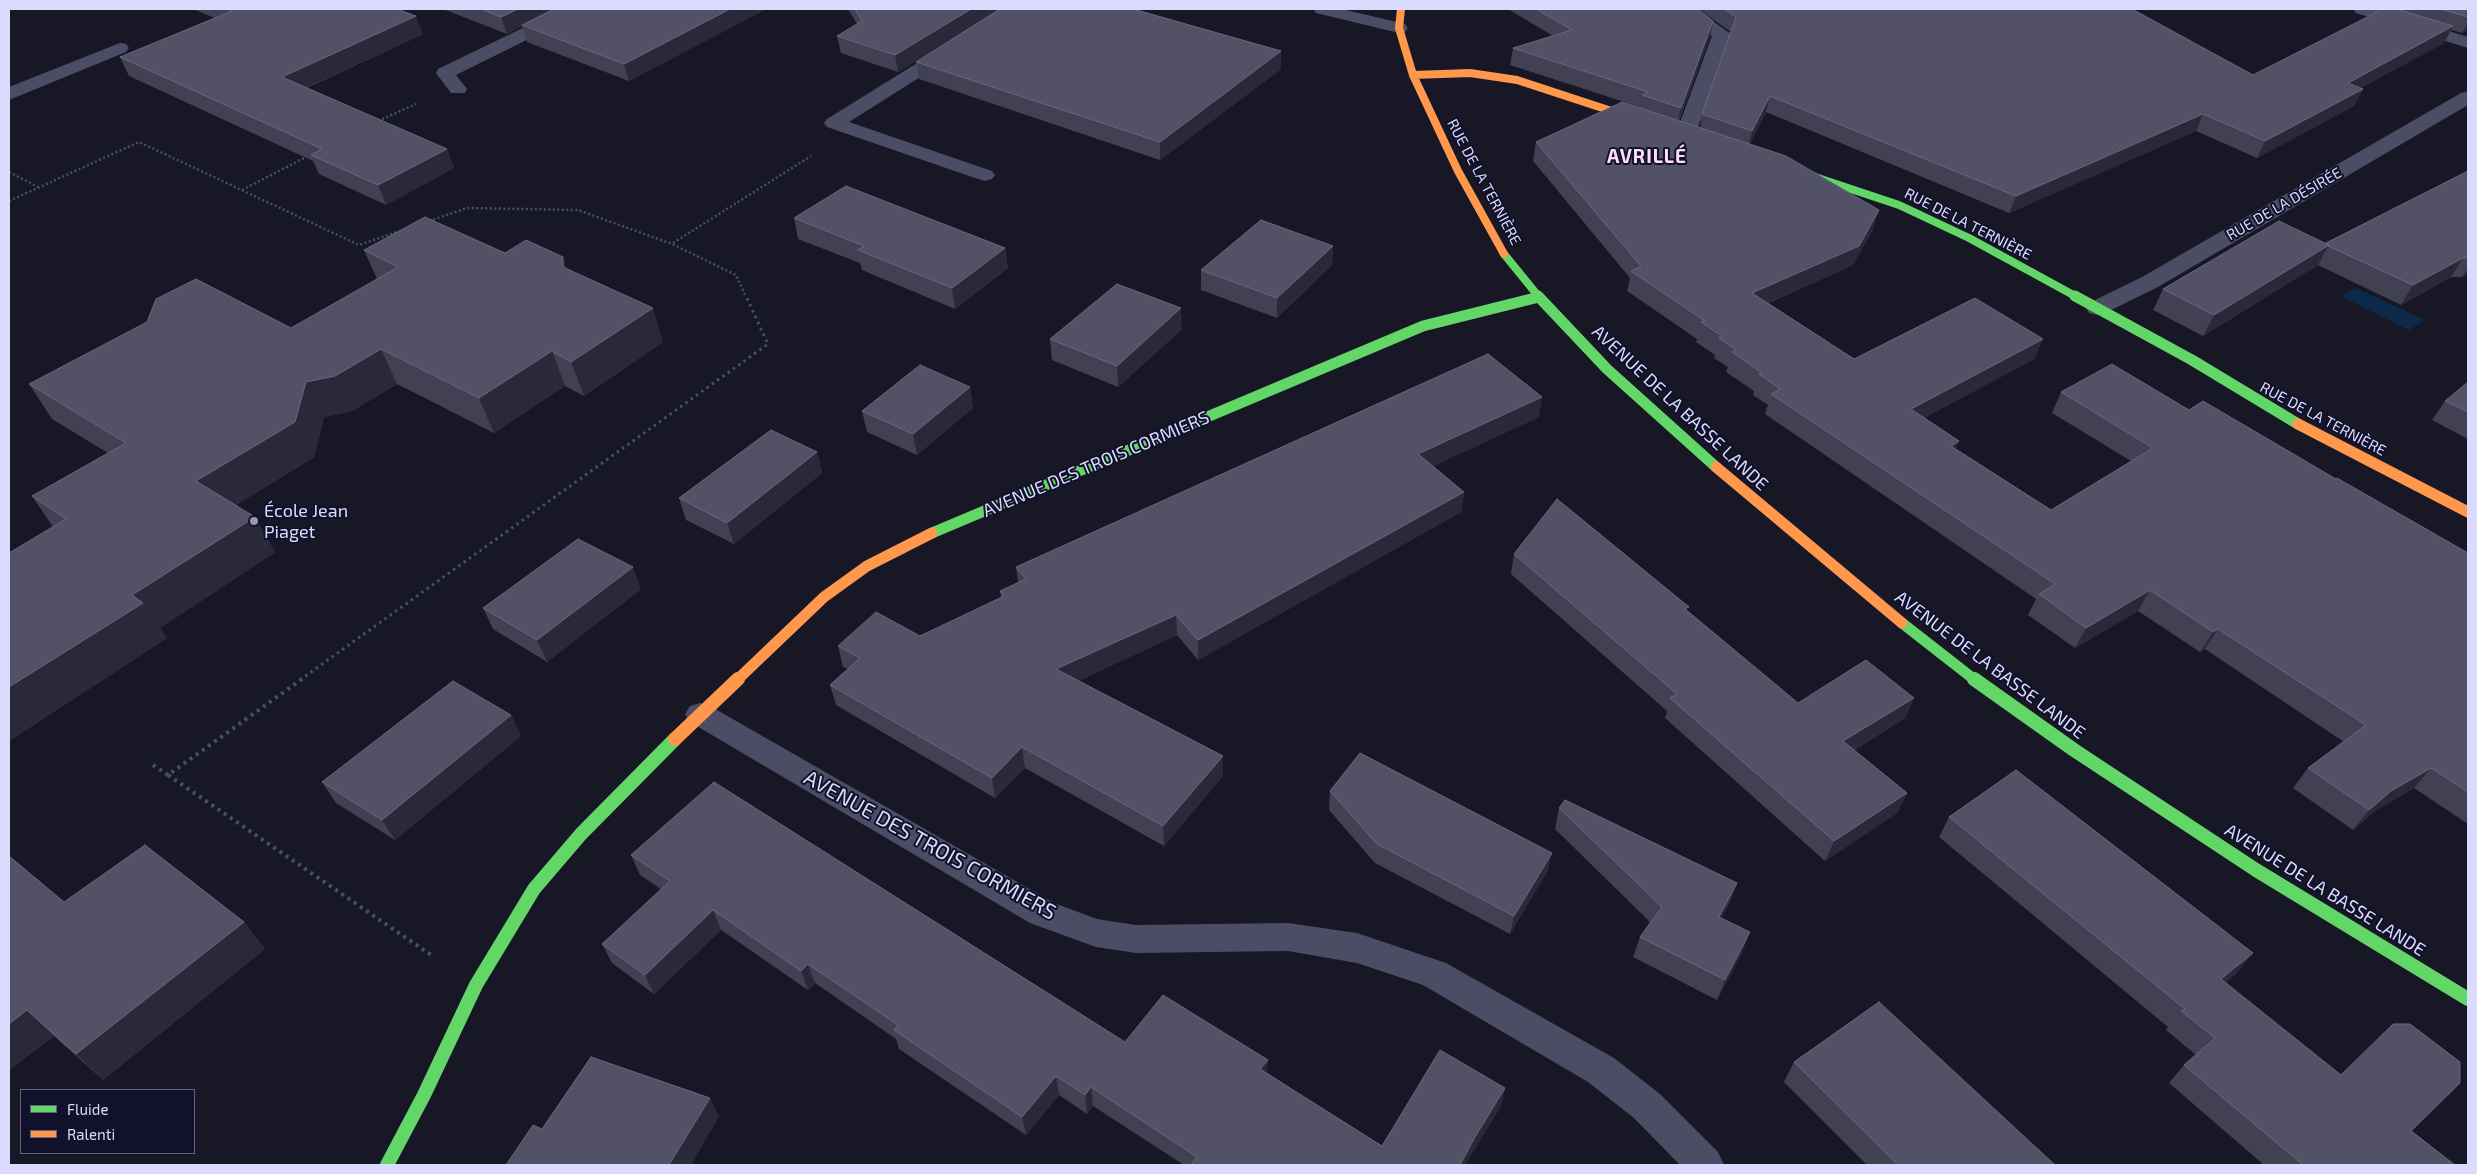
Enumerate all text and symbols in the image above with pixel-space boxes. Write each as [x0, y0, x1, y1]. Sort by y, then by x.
street label: RUE DE LA TERNIÈRE [1443, 116, 1525, 248]
district label: AVRILLÉ [1606, 146, 1688, 168]
street label: RUE DE LA DÉSIRÉE [2223, 164, 2345, 244]
street label: RUE DE LA TERNIÈRE [1902, 184, 2034, 264]
street label: AVENUE DE LA BASSE LANDE [1588, 321, 1772, 495]
street label: RUE DE LA TERNIÈRE [2257, 378, 2389, 460]
street label: AVENUE DES TROIS CORMIERS [979, 406, 1213, 522]
place label: École Jean Piaget [264, 500, 348, 542]
marker: École Jean Piaget [248, 515, 260, 527]
street label: AVENUE DE LA BASSE LANDE [1891, 586, 2089, 744]
street label: AVENUE DES TROIS CORMIERS [799, 765, 1061, 925]
street label: AVENUE DE LA BASSE LANDE [2221, 819, 2429, 961]
legend [20, 1089, 195, 1154]
text: Fluide [67, 1100, 108, 1118]
text: Ralenti [67, 1125, 115, 1143]

